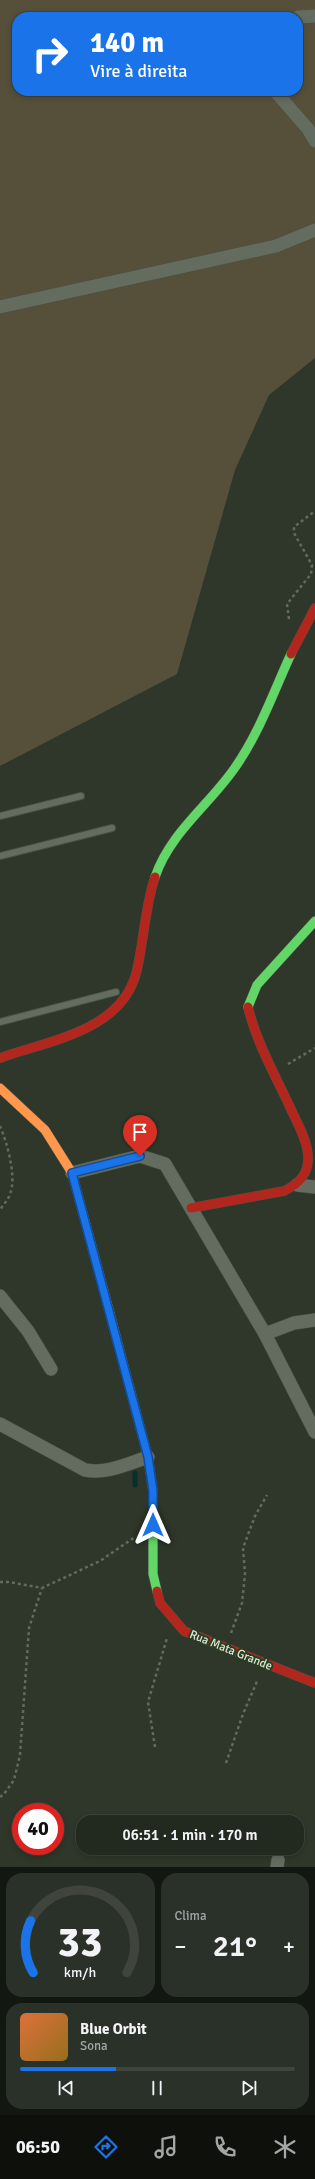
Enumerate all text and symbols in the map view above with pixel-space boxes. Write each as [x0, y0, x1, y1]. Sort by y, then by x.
text: 140 m [90, 26, 164, 60]
icon: right [24, 28, 76, 80]
text: Vire à direita [90, 60, 187, 82]
pin [123, 1115, 157, 1156]
icon: arrive [129, 1121, 151, 1143]
position arrow [132, 1504, 174, 1546]
street label: Rua Mata Grande [187, 1627, 274, 1674]
speed limit sign: 40 [12, 1803, 64, 1855]
text: 06:51 · 1 min · 170 m [123, 1826, 257, 1844]
text: Clima [175, 1908, 207, 1924]
text: 33 [58, 1917, 103, 1968]
text: 21° [213, 1928, 257, 1965]
text: − [175, 1933, 186, 1960]
text: + [283, 1933, 295, 1960]
text: km/h [64, 1964, 96, 1981]
text: Blue Orbit [80, 2020, 147, 2038]
text: Sona [80, 2038, 108, 2054]
icon: previous [55, 2077, 77, 2099]
icon: pause [146, 2077, 168, 2099]
icon: next [238, 2077, 260, 2099]
icon: directions [92, 2133, 120, 2161]
icon: music [152, 2133, 180, 2161]
icon: phone [211, 2133, 239, 2161]
icon: climate [271, 2133, 299, 2161]
text: 06:50 [16, 2136, 60, 2158]

